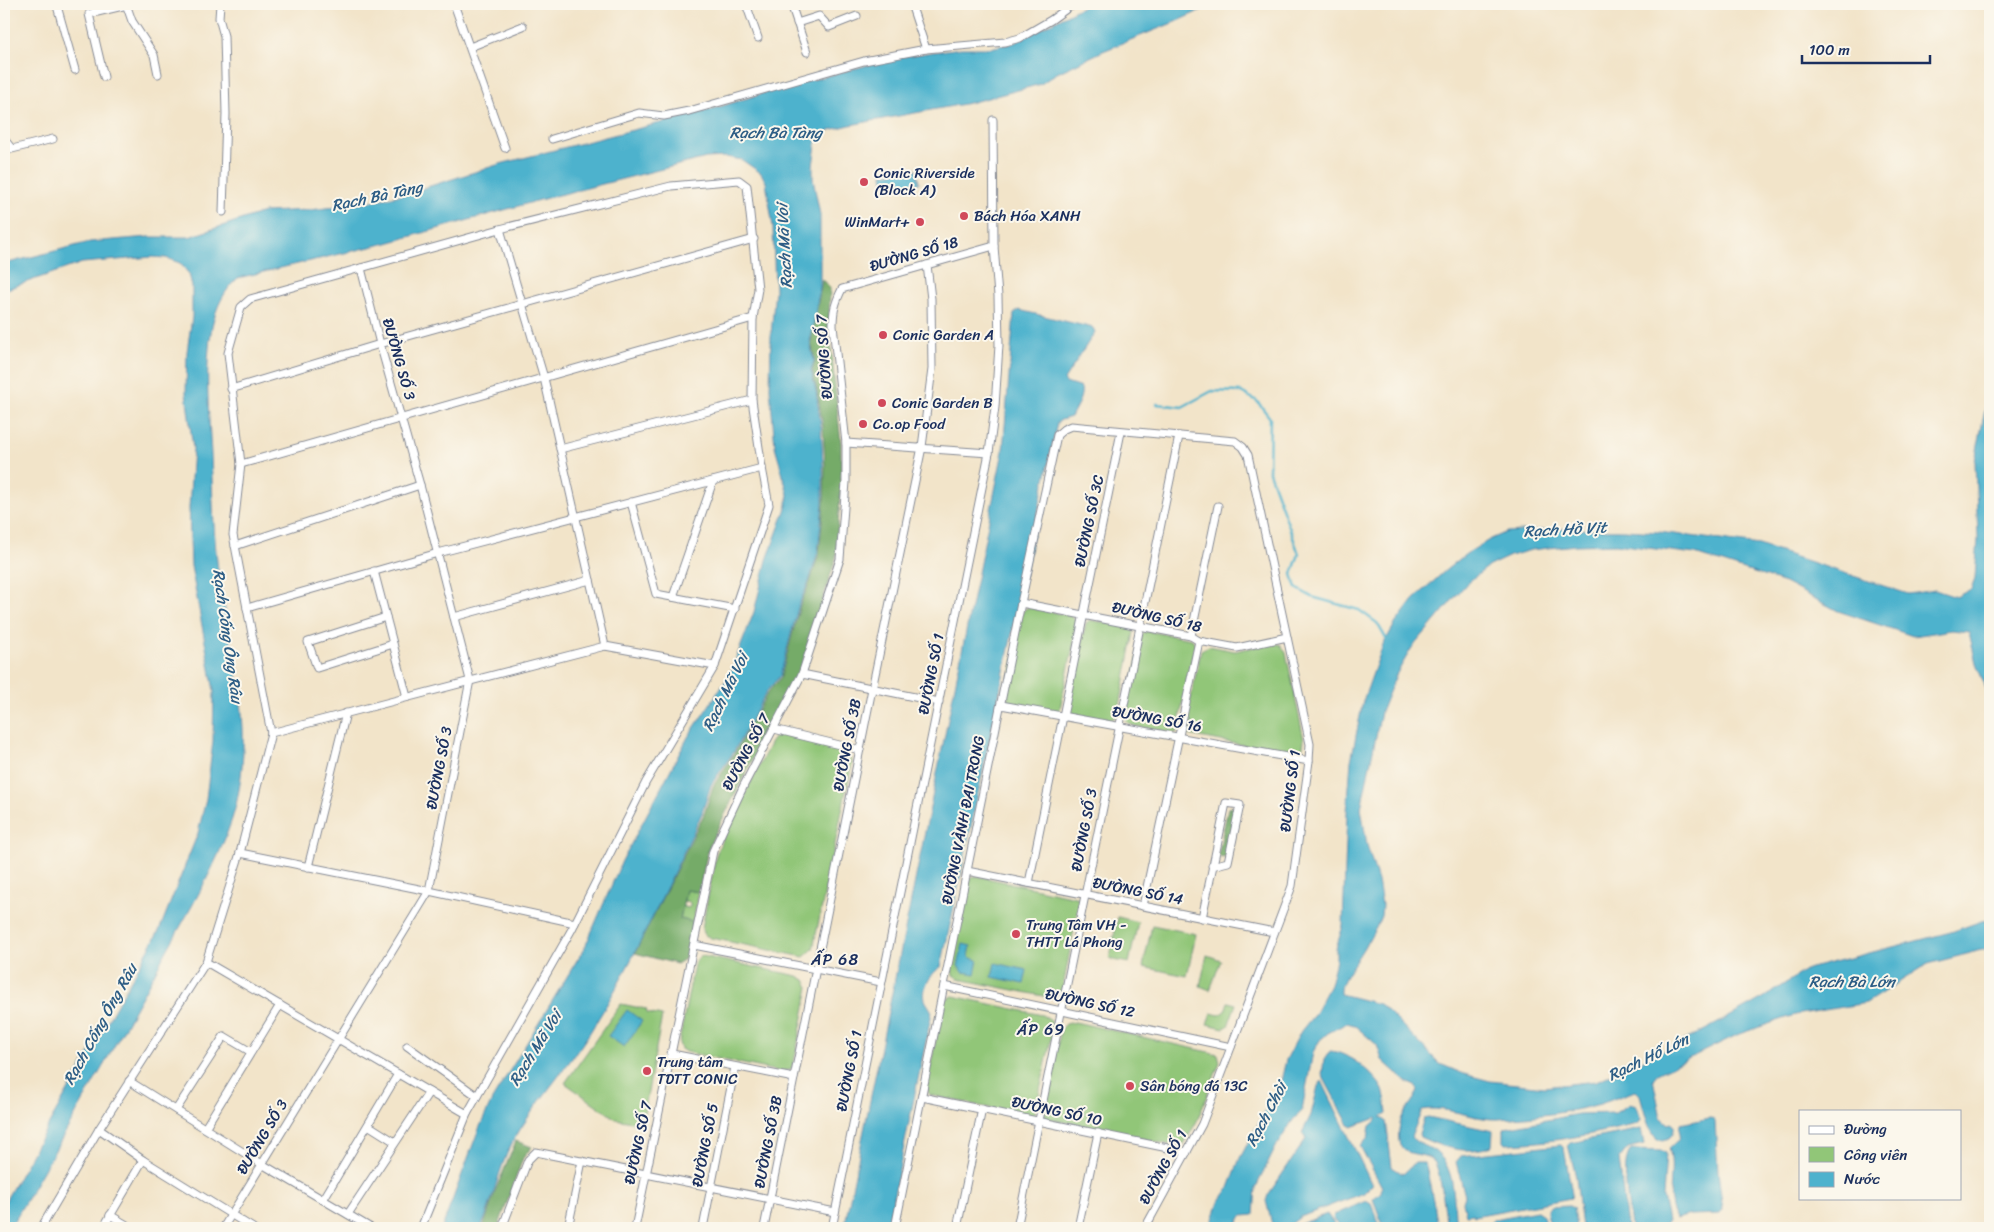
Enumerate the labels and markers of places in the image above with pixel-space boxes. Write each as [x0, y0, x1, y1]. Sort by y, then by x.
place label: Conic Riverside (Block A) [874, 160, 975, 203]
marker: Conic Riverside (Block A) [858, 176, 870, 188]
place label: Bách Hóa XANH [974, 203, 1081, 229]
place label: WinMart+ [844, 209, 910, 235]
marker: Bách Hóa XANH [958, 210, 970, 222]
marker: WinMart+ [914, 216, 926, 228]
place label: Conic Garden A [893, 322, 994, 348]
marker: Conic Garden A [877, 329, 889, 341]
place label: Conic Garden B [892, 390, 993, 416]
marker: Conic Garden B [876, 397, 888, 409]
place label: Co.op Food [873, 411, 946, 437]
marker: Co.op Food [857, 418, 869, 430]
place label: Trung Tâm VH - THTT Lá Phong [1026, 912, 1127, 955]
marker: Trung Tâm VH - THTT Lá Phong [1010, 928, 1022, 940]
place label: Trung tâm TDTT CONIC [657, 1049, 738, 1092]
marker: Trung tâm TDTT CONIC [641, 1065, 653, 1077]
place label: Sân bóng đá 13C [1140, 1073, 1248, 1099]
marker: Sân bóng đá 13C [1124, 1080, 1136, 1092]

